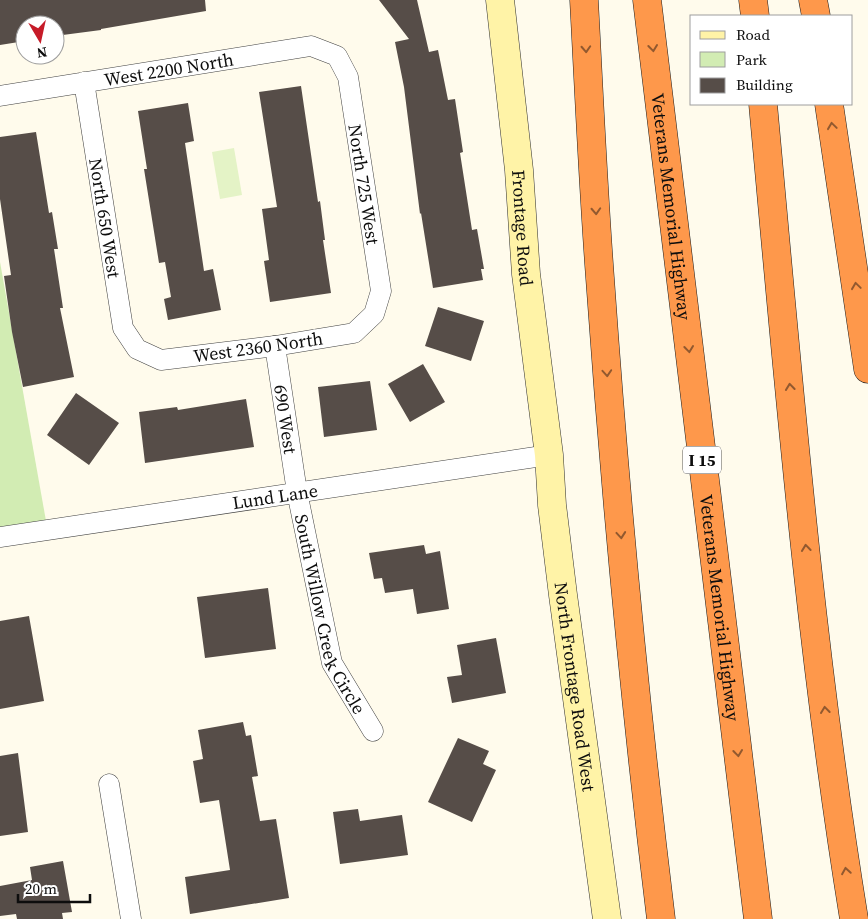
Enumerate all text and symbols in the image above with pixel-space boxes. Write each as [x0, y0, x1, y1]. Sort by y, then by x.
north arrow [15, 15, 65, 65]
legend [690, 15, 853, 105]
text: Road [736, 24, 770, 45]
text: N [35, 42, 49, 64]
one-way arrow [581, 45, 592, 53]
one-way arrow [647, 45, 658, 53]
street label: West 2200 North [102, 46, 236, 92]
text: Park [736, 49, 768, 70]
text: Building [736, 74, 793, 95]
street label: Veterans Memorial Highway [646, 92, 698, 322]
one-way arrow [827, 121, 837, 130]
street label: North 725 West [343, 122, 386, 246]
street label: North 650 West [83, 156, 127, 280]
street label: Frontage Road [507, 169, 540, 287]
one-way arrow [590, 207, 601, 215]
one-way arrow [851, 282, 861, 291]
street label: West 2360 North [191, 325, 325, 368]
one-way arrow [683, 345, 694, 353]
one-way arrow [601, 369, 612, 377]
one-way arrow [785, 382, 796, 390]
street label: 690 West [268, 383, 304, 456]
road number: I 15 [683, 446, 721, 474]
street label: Lund Lane [231, 477, 319, 515]
street label: Veterans Memorial Highway [694, 493, 747, 723]
street label: South Willow Creek Circle [289, 512, 372, 719]
one-way arrow [615, 531, 626, 539]
one-way arrow [800, 544, 811, 552]
street label: North Frontage Road West [549, 581, 602, 793]
one-way arrow [820, 706, 831, 714]
one-way arrow [732, 750, 743, 758]
one-way arrow [842, 867, 852, 875]
scale bar [18, 872, 90, 904]
text: 20 m [25, 878, 57, 899]

